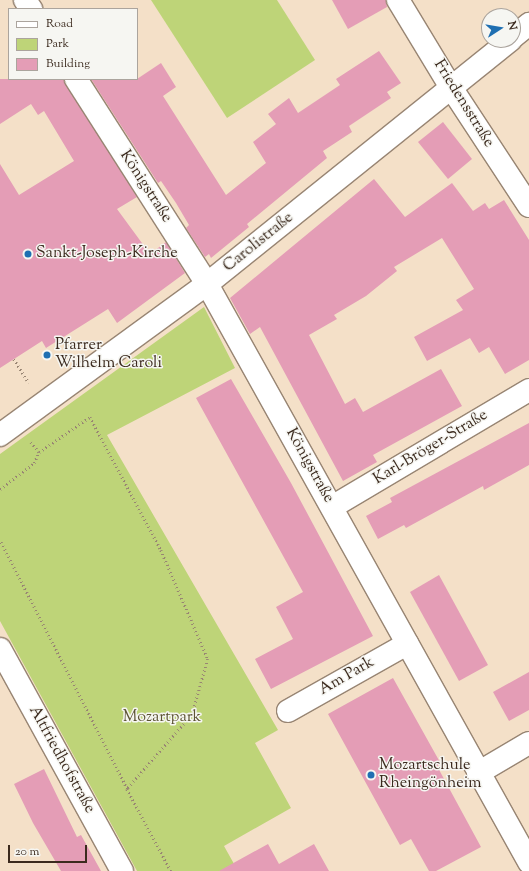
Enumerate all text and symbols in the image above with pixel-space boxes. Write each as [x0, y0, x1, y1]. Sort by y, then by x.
legend [8, 8, 138, 80]
north arrow [481, 8, 521, 48]
text: Road [46, 15, 73, 33]
text: N [503, 20, 520, 32]
text: Park [46, 35, 69, 53]
text: Building [46, 55, 90, 73]
street label: Friedensstraße [428, 57, 498, 151]
street label: Königstraße [115, 147, 175, 227]
street label: Carolistraße [220, 209, 298, 277]
place label: Sankt-Joseph-Kirche [36, 244, 178, 264]
marker: Sankt-Joseph-Kirche [23, 249, 33, 259]
place label: Pfarrer Wilhelm Caroli [55, 336, 162, 374]
marker: Pfarrer Wilhelm Caroli [42, 350, 52, 360]
street label: Karl-Bröger-Straße [370, 406, 492, 490]
street label: Königstraße [281, 425, 337, 507]
street label: Am Park [316, 654, 378, 700]
street label: Altfriedhofstraße [24, 703, 98, 817]
park label: Mozartpark [123, 708, 201, 728]
place label: Mozartschule Rheingönheim [379, 756, 481, 794]
marker: Mozartschule Rheingönheim [366, 770, 376, 780]
scale bar [10, 837, 89, 863]
text: 20 m [15, 843, 39, 861]

